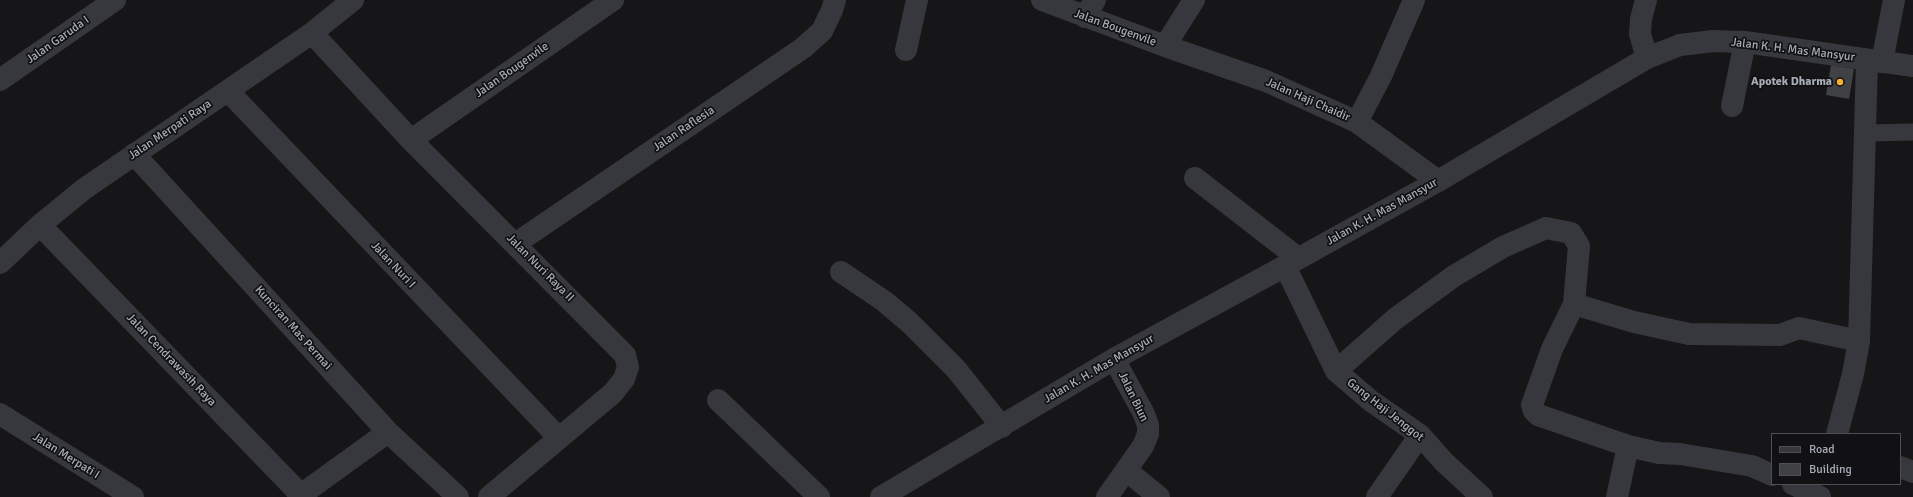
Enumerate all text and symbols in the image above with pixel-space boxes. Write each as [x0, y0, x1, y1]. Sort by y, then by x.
street label: Jalan Bougenvile [1072, 6, 1158, 50]
street label: Jalan Garuda I [24, 13, 92, 67]
street label: Jalan K. H. Mas Mansyur [1730, 35, 1856, 65]
street label: Jalan Bougenvile [472, 39, 552, 101]
street label: Jalan Haji Chaidir [1264, 75, 1352, 125]
place label: Apotek Dharma [1751, 75, 1832, 89]
marker: Apotek Dharma [1835, 77, 1845, 87]
street label: Jalan Merpati Raya [126, 97, 214, 163]
street label: Jalan Raflesia [651, 103, 717, 155]
street label: Jalan K. H. Mas Mansyur [1324, 175, 1440, 249]
street label: Jalan Nuri Raya II [503, 231, 577, 305]
street label: Jalan Nuri I [368, 239, 418, 291]
street label: Kunciran Mas Permai [251, 283, 335, 373]
street label: Jalan Cendrawasih Raya [123, 311, 219, 409]
street label: Jalan K. H. Mas Mansyur [1041, 332, 1157, 406]
street label: Jalan Biun [1115, 370, 1151, 424]
street label: Gang Haji Jenggot [1344, 375, 1426, 445]
street label: Jalan Merpati I [30, 430, 102, 482]
legend [1771, 433, 1901, 485]
text: Road [1809, 442, 1835, 457]
text: Building [1809, 462, 1852, 477]

